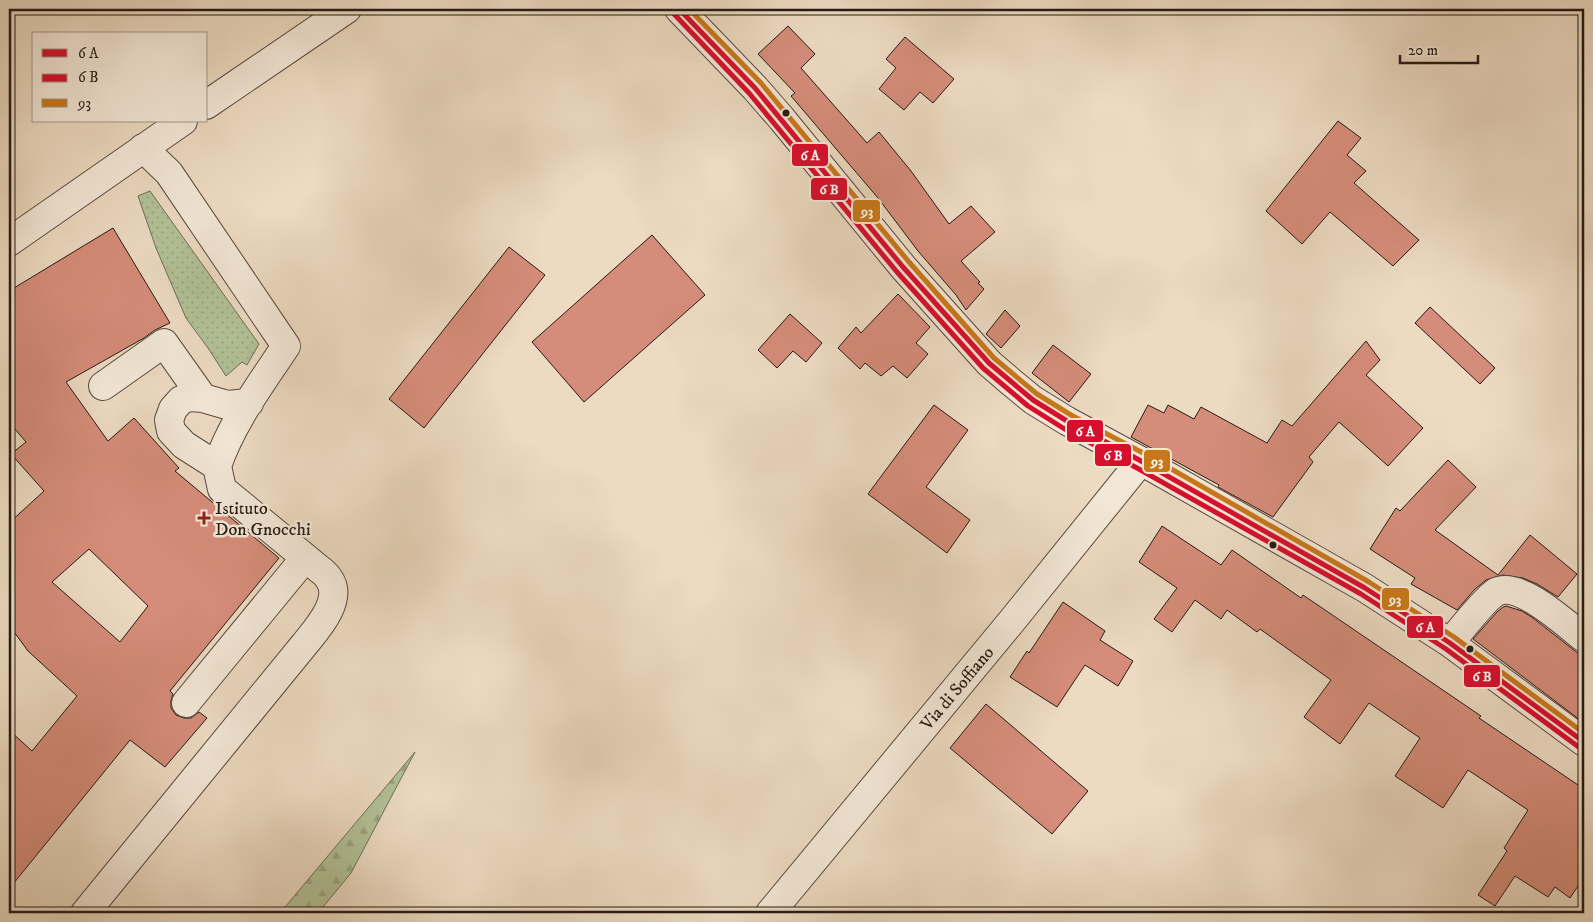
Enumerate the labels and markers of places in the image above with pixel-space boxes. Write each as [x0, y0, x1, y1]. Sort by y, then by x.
unlabelled marker [781, 108, 791, 118]
place label: Istituto Don Gnocchi [215, 498, 311, 541]
marker: Istituto Don Gnocchi [197, 511, 211, 525]
unlabelled marker [1268, 540, 1278, 550]
unlabelled marker [1465, 644, 1475, 654]

